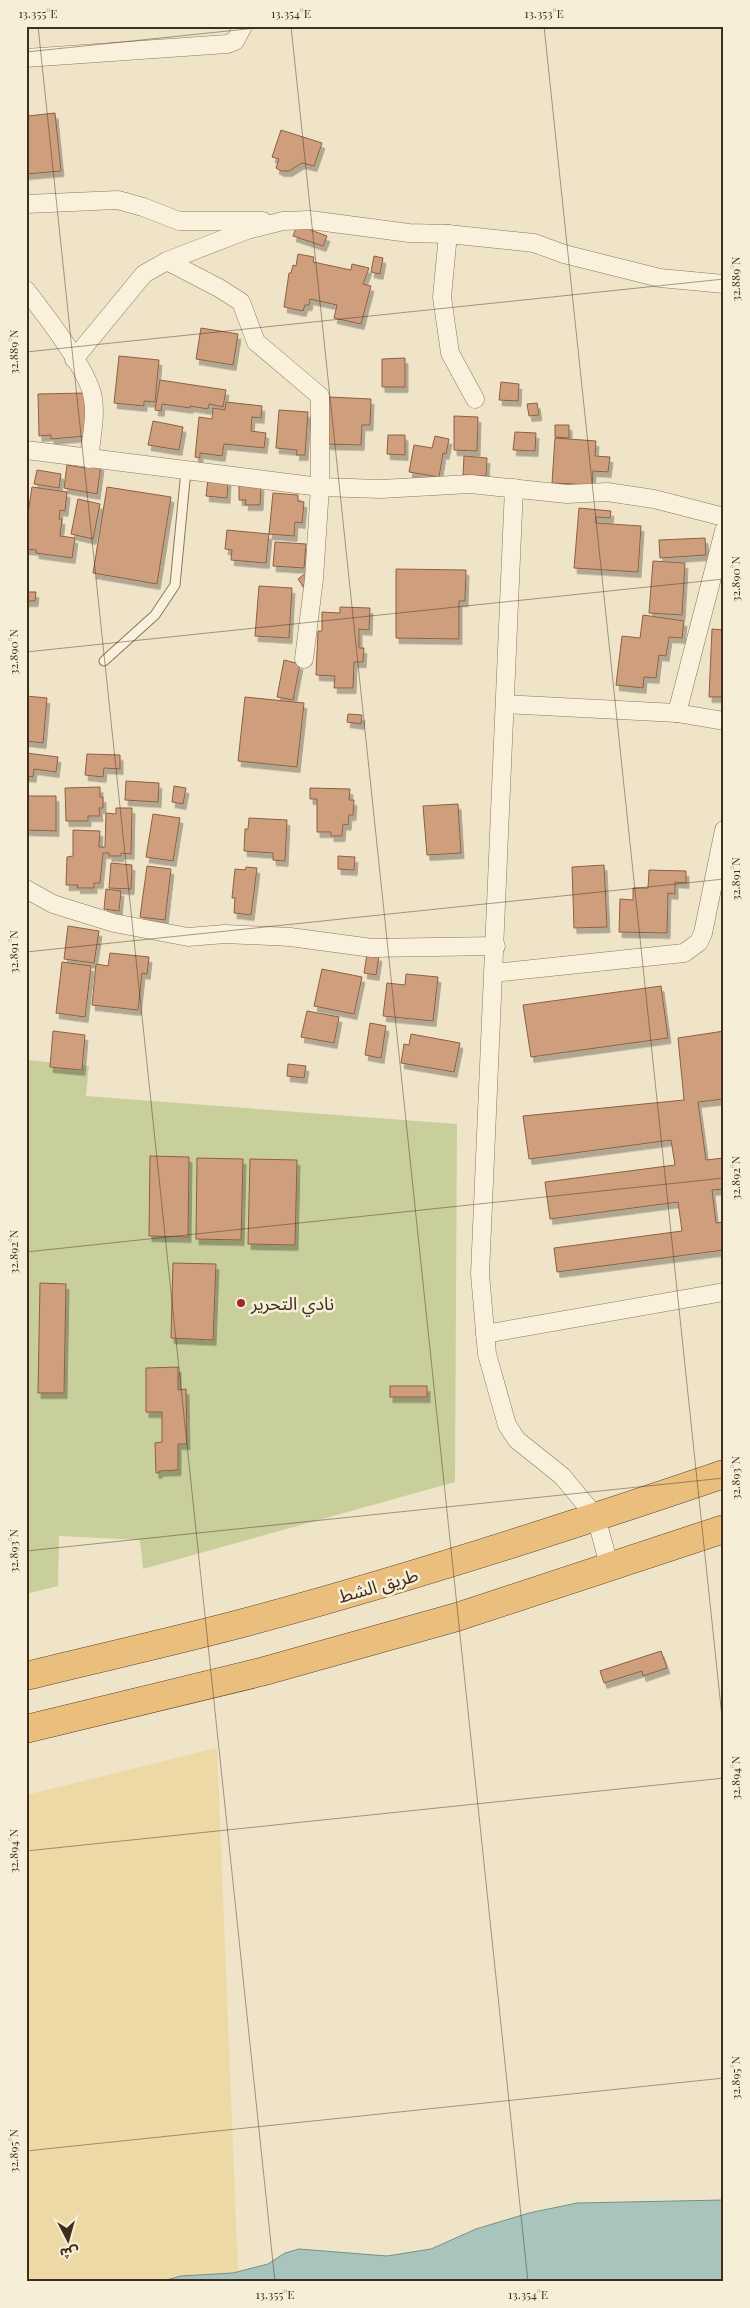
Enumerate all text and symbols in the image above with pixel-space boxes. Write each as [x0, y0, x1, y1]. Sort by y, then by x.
text: 13.355°E [18, 5, 58, 21]
text: 13.354°E [271, 5, 311, 21]
text: 13.353°E [524, 5, 564, 21]
text: 32.889°N [727, 256, 743, 301]
text: 32.889°N [5, 329, 21, 374]
text: 32.890°N [727, 556, 743, 602]
text: 32.890°N [5, 629, 21, 675]
text: 32.891°N [727, 857, 743, 901]
text: 32.891°N [5, 930, 21, 974]
text: 32.892°N [727, 1155, 743, 1200]
text: 32.892°N [5, 1229, 21, 1274]
place label: نادي التحرير [250, 1291, 334, 1317]
marker: نادي التحرير [235, 1297, 247, 1309]
text: 32.893°N [727, 1455, 743, 1500]
text: 32.893°N [5, 1528, 21, 1573]
street label: طريق الشط [335, 1562, 421, 1608]
text: 32.894°N [727, 1755, 743, 1800]
text: 32.894°N [5, 1828, 21, 1873]
text: 32.895°N [727, 2056, 743, 2100]
text: 32.895°N [5, 2129, 21, 2173]
north arrow [42, 2216, 92, 2266]
text: ش [59, 2243, 80, 2264]
text: 13.355°E [255, 2286, 295, 2302]
text: 13.354°E [508, 2286, 548, 2302]

